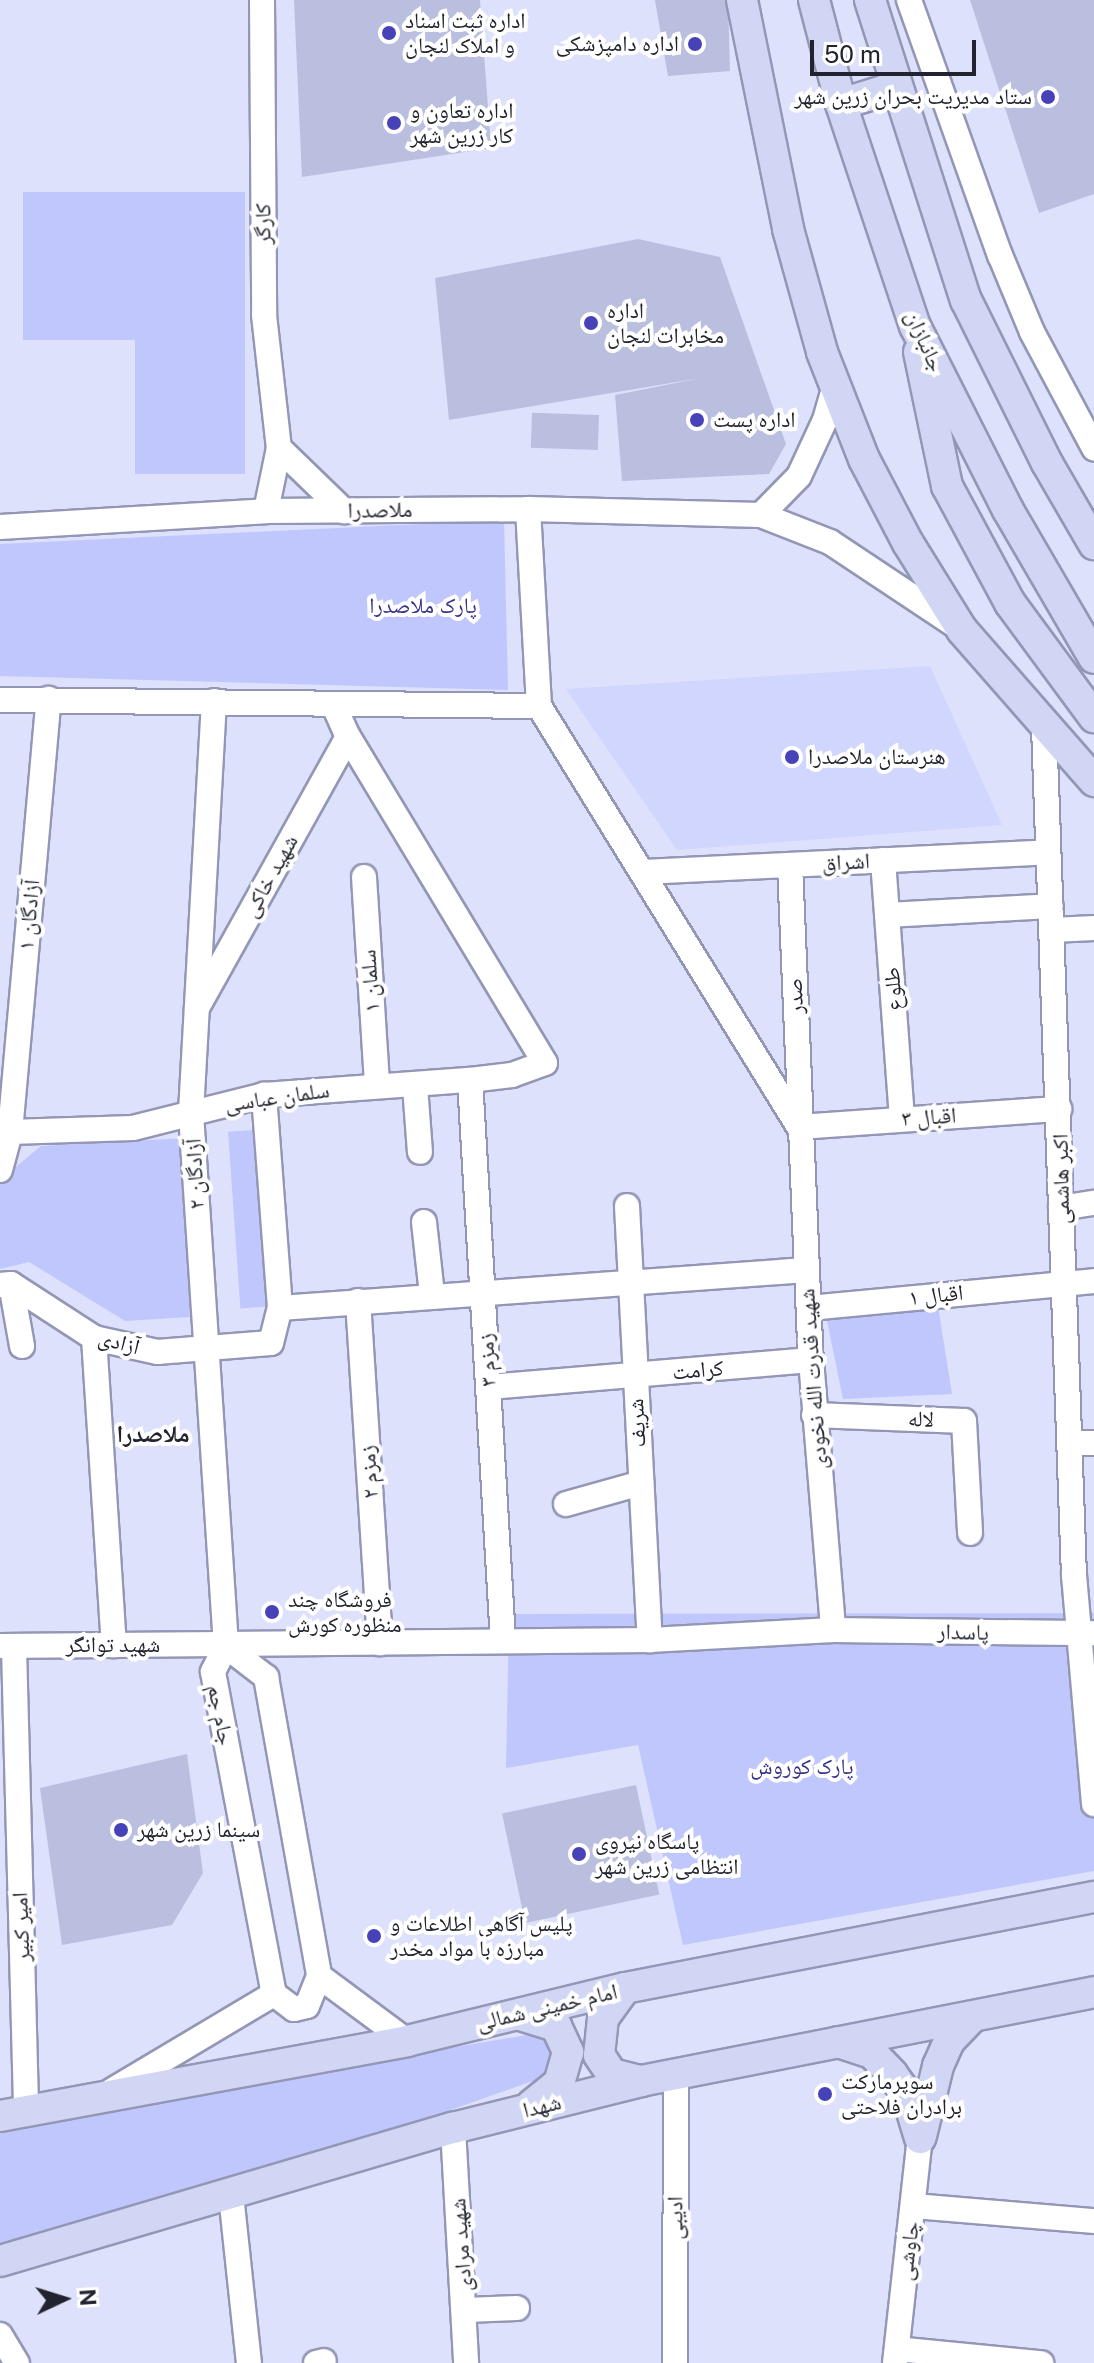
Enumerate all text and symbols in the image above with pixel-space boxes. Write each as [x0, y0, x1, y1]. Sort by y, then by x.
place label: اداره ثبت اسناد و املاک لنجان [405, 7, 525, 58]
marker: اداره ثبت اسناد و املاک لنجان [380, 24, 398, 42]
scale bar [814, 24, 980, 74]
place label: اداره دامپزشکی [556, 31, 679, 57]
marker: اداره دامپزشکی [686, 35, 704, 53]
text: 50 m [824, 40, 881, 68]
place label: ستاد مدیریت بحران زرین شهر [794, 84, 1032, 110]
marker: ستاد مدیریت بحران زرین شهر [1039, 88, 1057, 106]
place label: اداره تعاون و کار زرین شهر [410, 97, 513, 148]
marker: اداره تعاون و کار زرین شهر [385, 114, 403, 132]
street label: کارگر [250, 203, 276, 245]
place label: اداره مخابرات لنجان [607, 297, 724, 348]
street label: جانبازان [900, 306, 950, 376]
marker: اداره مخابرات لنجان [582, 314, 600, 332]
place label: اداره پست [713, 407, 795, 433]
marker: اداره پست [688, 411, 706, 429]
street label: ملاصدرا [347, 496, 413, 524]
park label: پارک ملاصدرا [369, 593, 477, 619]
place label: هنرستان ملاصدرا [808, 744, 946, 770]
marker: هنرستان ملاصدرا [783, 748, 801, 766]
street label: شهید خاکی [237, 830, 303, 922]
street label: اشراق [821, 848, 871, 876]
street label: آزادگان ۱ [13, 879, 45, 951]
street label: سلمان ۱ [355, 949, 385, 1013]
street label: طلوع [878, 966, 908, 1012]
street label: صدر [781, 977, 809, 1015]
street label: سلمان عباسی [223, 1077, 331, 1117]
street label: اقبال ۳ [901, 1102, 957, 1132]
street label: اکبر هاشمی [1047, 1134, 1075, 1224]
street label: آزادگان ۲ [180, 1138, 210, 1210]
street label: اقبال ۱ [907, 1279, 965, 1311]
street label: شهید قدرت الله نخودی [794, 1288, 832, 1470]
street label: آزادی [95, 1324, 143, 1360]
street label: زمزم ۳ [472, 1333, 502, 1387]
street label: کرامت [671, 1355, 725, 1385]
street label: شریف [623, 1398, 651, 1448]
street label: لاله [908, 1405, 934, 1433]
district label: ملاصدرا [116, 1420, 190, 1448]
street label: زمزم ۲ [354, 1444, 384, 1500]
place label: فروشگاه چند منظوره کورش [288, 1586, 402, 1638]
marker: فروشگاه چند منظوره کورش [263, 1603, 281, 1621]
street label: پاسدار [937, 1618, 989, 1646]
street label: شهید توانگر [66, 1632, 160, 1658]
street label: جام جم [202, 1682, 240, 1748]
park label: پارک کوروش [750, 1754, 854, 1780]
place label: سینما زرین شهر [137, 1817, 260, 1843]
marker: سینما زرین شهر [112, 1821, 130, 1839]
place label: پاسگاه نیروی انتظامی زرین شهر [595, 1828, 739, 1880]
marker: پاسگاه نیروی انتظامی زرین شهر [570, 1845, 588, 1863]
street label: امیر کبیر [7, 1892, 35, 1962]
place label: پلیس آگاهی اطلاعات و مبارزه با مواد مخدر [390, 1910, 573, 1962]
marker: پلیس آگاهی اطلاعات و مبارزه با مواد مخدر [365, 1927, 383, 1945]
street label: امام خمینی شمالی [474, 1978, 620, 2036]
place label: سوپرمارکت برادران فلاحتی [841, 2068, 962, 2120]
marker: سوپرمارکت برادران فلاحتی [816, 2085, 834, 2103]
street label: شهدا [520, 2089, 564, 2123]
street label: ادیبی [662, 2196, 688, 2240]
street label: شهید مرادی [445, 2197, 477, 2293]
street label: چاوشی [891, 2220, 925, 2282]
north arrow [24, 2259, 104, 2339]
text: N [74, 2288, 102, 2307]

